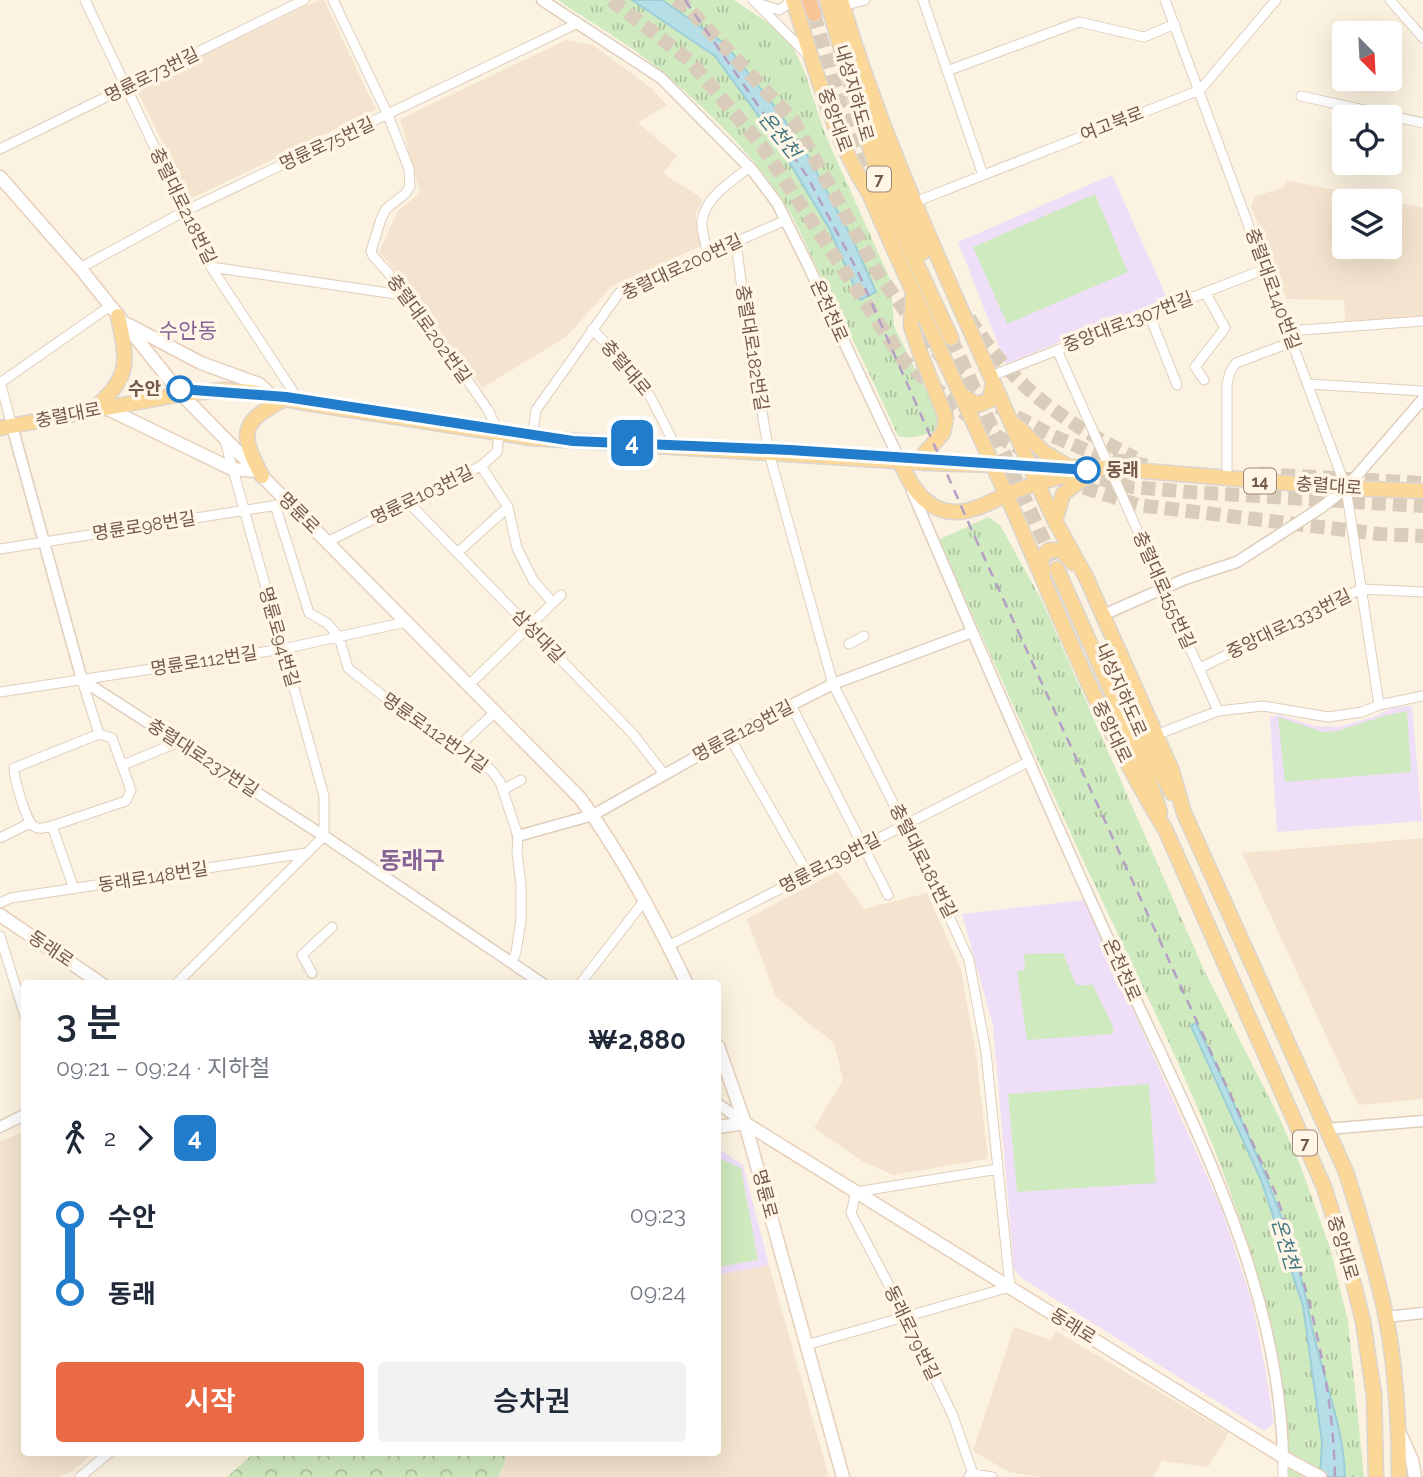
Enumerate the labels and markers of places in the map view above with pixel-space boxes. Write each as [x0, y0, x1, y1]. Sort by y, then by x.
marker: 수안 [167, 376, 193, 402]
place label: 수안 [128, 378, 161, 399]
marker: 동래 [1074, 457, 1100, 483]
place label: 동래 [1106, 459, 1139, 480]

